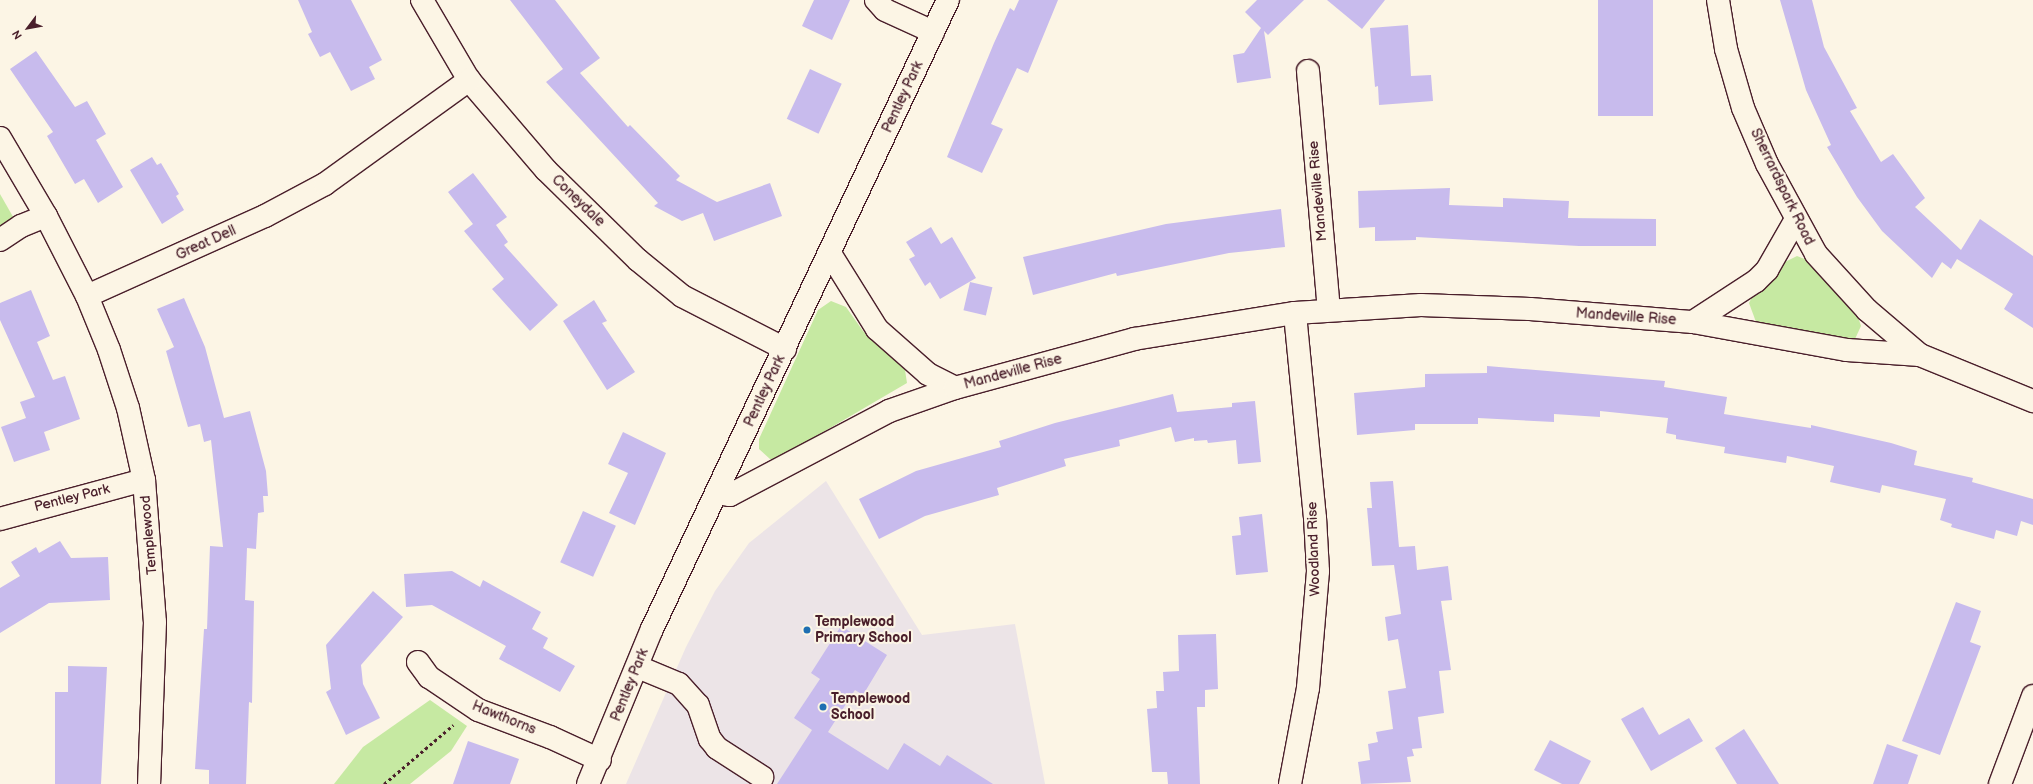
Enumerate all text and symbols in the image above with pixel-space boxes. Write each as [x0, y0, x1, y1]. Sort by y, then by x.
north arrow [8, 8, 48, 48]
text: N [10, 28, 25, 42]
street label: Pentley Park [879, 58, 927, 136]
street label: Sherrardspark Road [1746, 126, 1818, 248]
street label: Mandeville Rise [1305, 140, 1331, 242]
street label: Coneydale [548, 172, 608, 230]
street label: Great Dell [173, 222, 239, 264]
street label: Mandeville Rise [1575, 305, 1677, 329]
street label: Mandeville Rise [962, 351, 1064, 393]
street label: Pentley Park [741, 352, 789, 430]
street label: Pentley Park [32, 480, 112, 516]
street label: Templewood [137, 495, 161, 575]
street label: Woodland Rise [1304, 501, 1324, 597]
place label: Templewood Primary School [815, 614, 912, 646]
marker: Templewood Primary School [802, 625, 812, 635]
street label: Pentley Park [608, 646, 652, 724]
place label: Templewood School [831, 691, 910, 724]
street label: Hawthorns [470, 698, 538, 738]
marker: Templewood School [818, 702, 828, 712]

